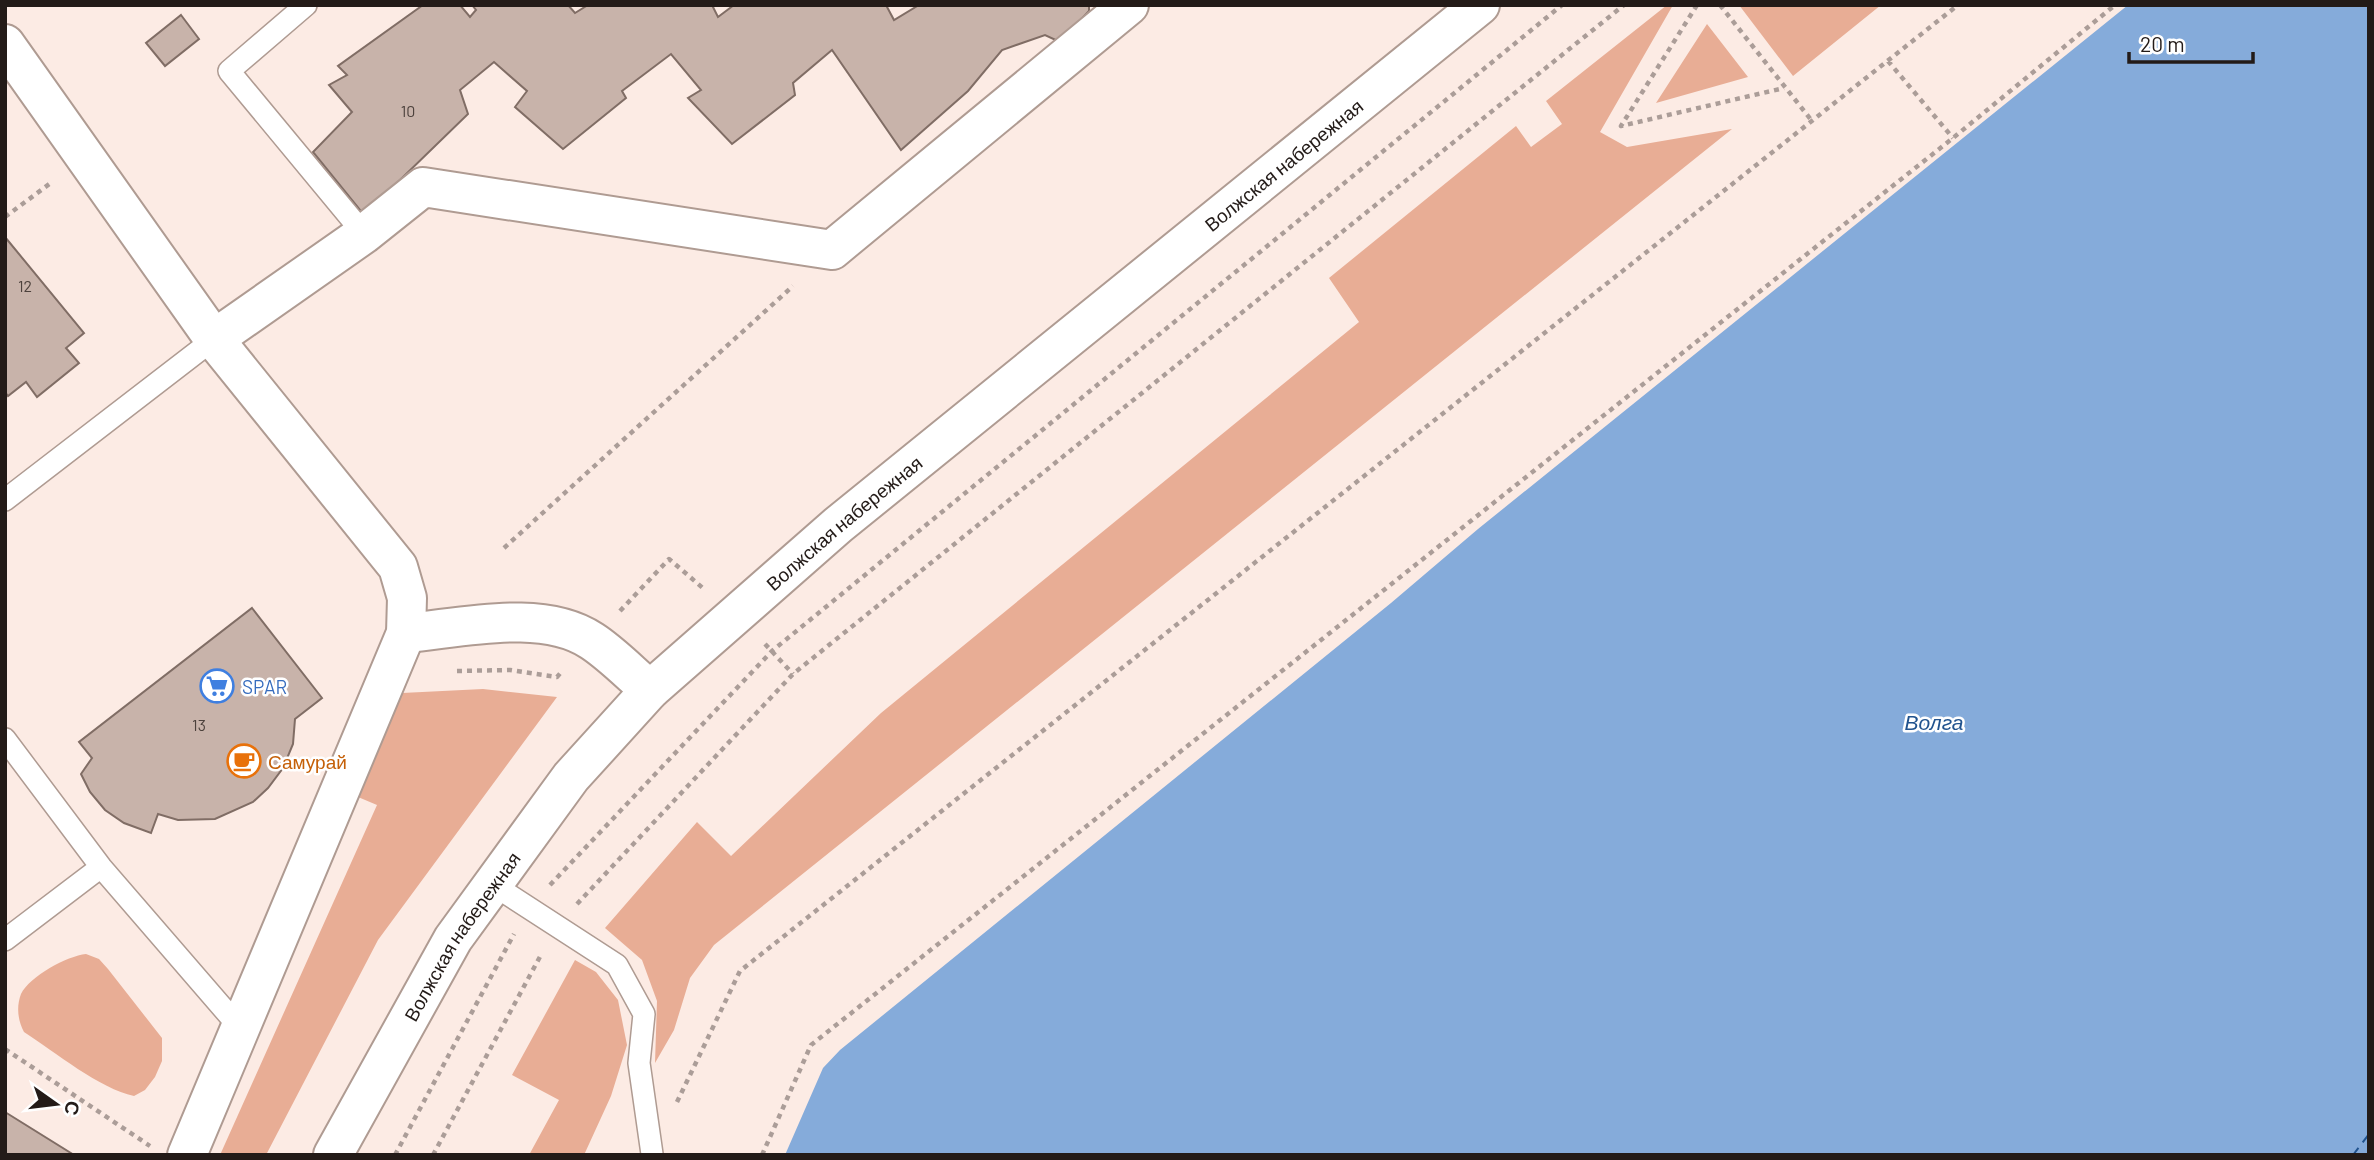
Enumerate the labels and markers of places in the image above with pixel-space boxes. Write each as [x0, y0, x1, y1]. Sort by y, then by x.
supermarket icon: SPAR [198, 667, 236, 705]
place label: SPAR [242, 675, 287, 698]
cafe icon: Самурай [225, 742, 263, 780]
place label: Самурай [268, 750, 347, 773]

